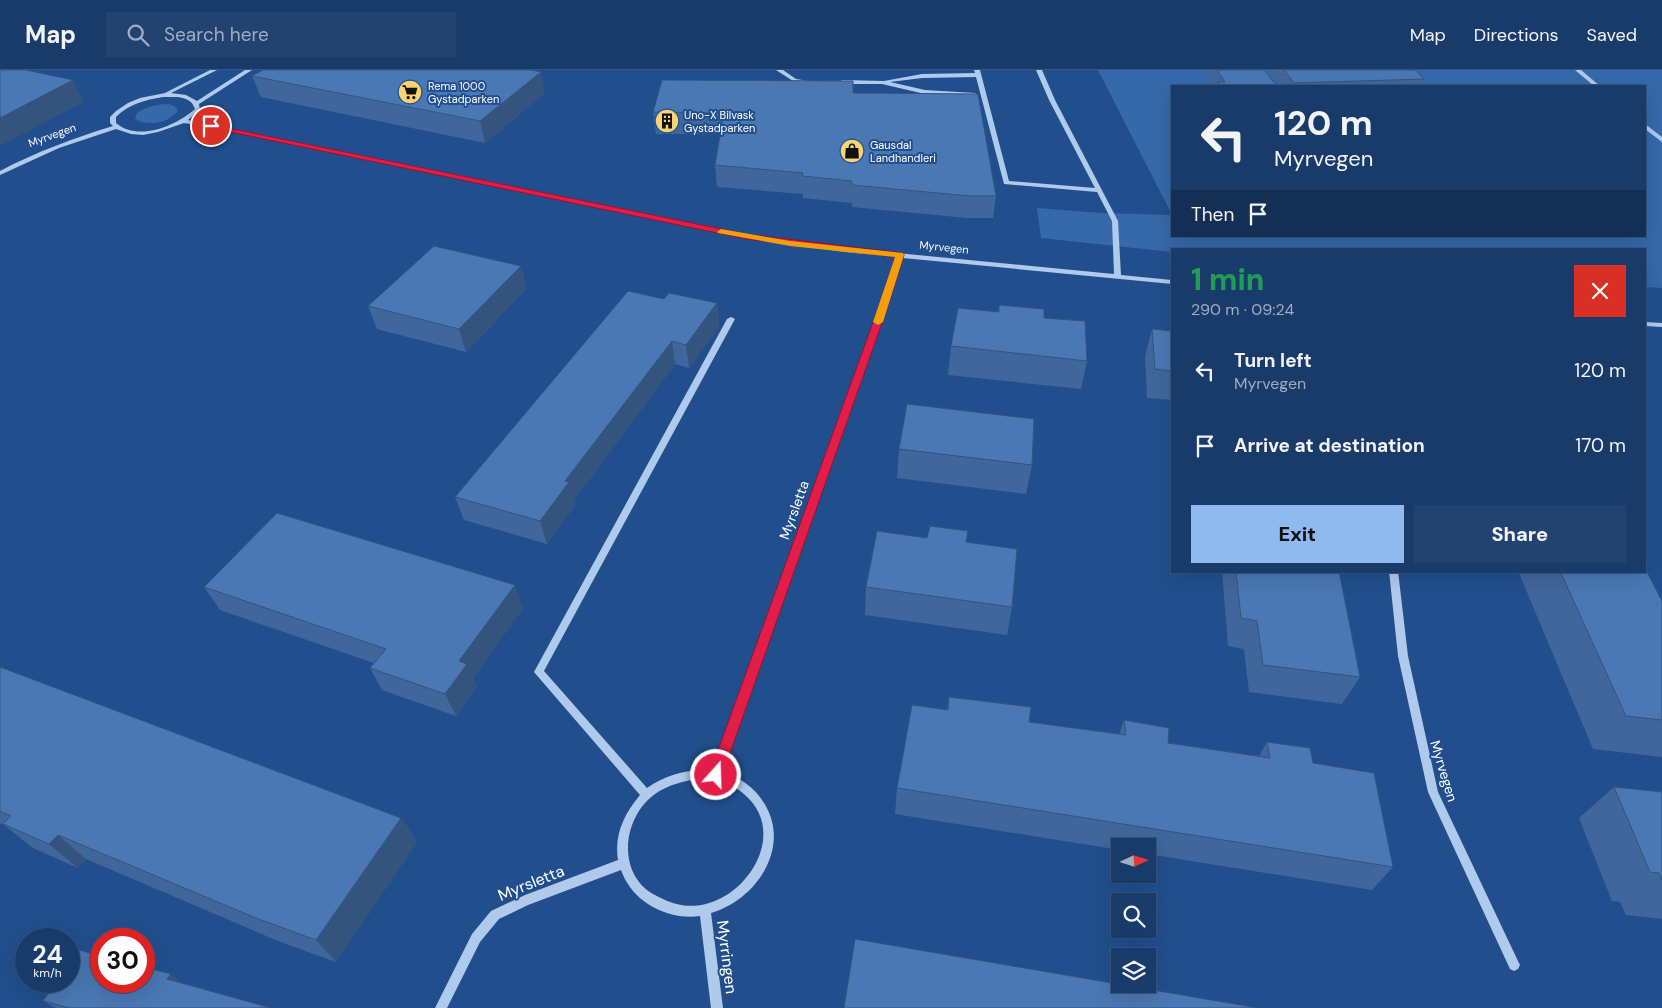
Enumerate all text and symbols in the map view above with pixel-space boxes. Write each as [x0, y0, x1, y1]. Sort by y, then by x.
search box [106, 12, 456, 57]
text: Map [25, 19, 76, 50]
icon: search [124, 21, 152, 49]
text: Search here [164, 22, 269, 47]
text: Map [1410, 23, 1446, 47]
text: Directions [1474, 23, 1559, 47]
text: Saved [1587, 23, 1637, 47]
supermarket icon: Rema 1000 Gystadparken [397, 79, 423, 105]
place label: Rema 1000 Gystadparken [428, 79, 499, 106]
text: 120 m [1274, 100, 1373, 146]
pin [190, 105, 232, 147]
icon: left [1191, 105, 1256, 170]
building icon: Uno-X Bilvask Gystadparken [654, 108, 680, 134]
place label: Uno-X Bilvask Gystadparken [684, 108, 755, 135]
icon: arrive [197, 112, 225, 140]
street label: Myrvegen [26, 120, 78, 150]
shop icon: Gausdal Landhandleri [839, 138, 865, 164]
place label: Gausdal Landhandleri [870, 138, 936, 165]
text: Myrvegen [1274, 144, 1373, 173]
icon: arrive [1244, 200, 1272, 228]
text: Then [1191, 202, 1234, 227]
street label: Myrvegen [919, 237, 969, 257]
text: 1 min [1191, 260, 1264, 299]
button: close [1574, 265, 1626, 317]
text: 290 m · 09:24 [1191, 299, 1294, 320]
text: Turn left [1234, 348, 1312, 373]
icon: left [1191, 357, 1219, 385]
text: 120 m [1574, 358, 1626, 383]
text: Myrvegen [1234, 373, 1306, 394]
icon: arrive [1191, 432, 1219, 460]
text: Arrive at destination [1234, 433, 1425, 458]
text: 170 m [1575, 433, 1626, 458]
street label: Myrsletta [775, 478, 813, 542]
button: Exit [1191, 505, 1404, 563]
button: Share [1414, 505, 1626, 563]
street label: Myrvegen [1426, 738, 1462, 804]
position arrow [689, 748, 741, 800]
north arrow [1111, 838, 1156, 882]
map controls [1111, 838, 1156, 993]
street label: Myrsletta [495, 860, 567, 906]
button: search [1111, 893, 1156, 938]
street label: Myrringen [712, 919, 742, 995]
speed limit sign: 30 [90, 928, 155, 993]
text: 24 [32, 938, 63, 971]
button: layers [1111, 948, 1156, 993]
text: km/h [33, 965, 62, 981]

